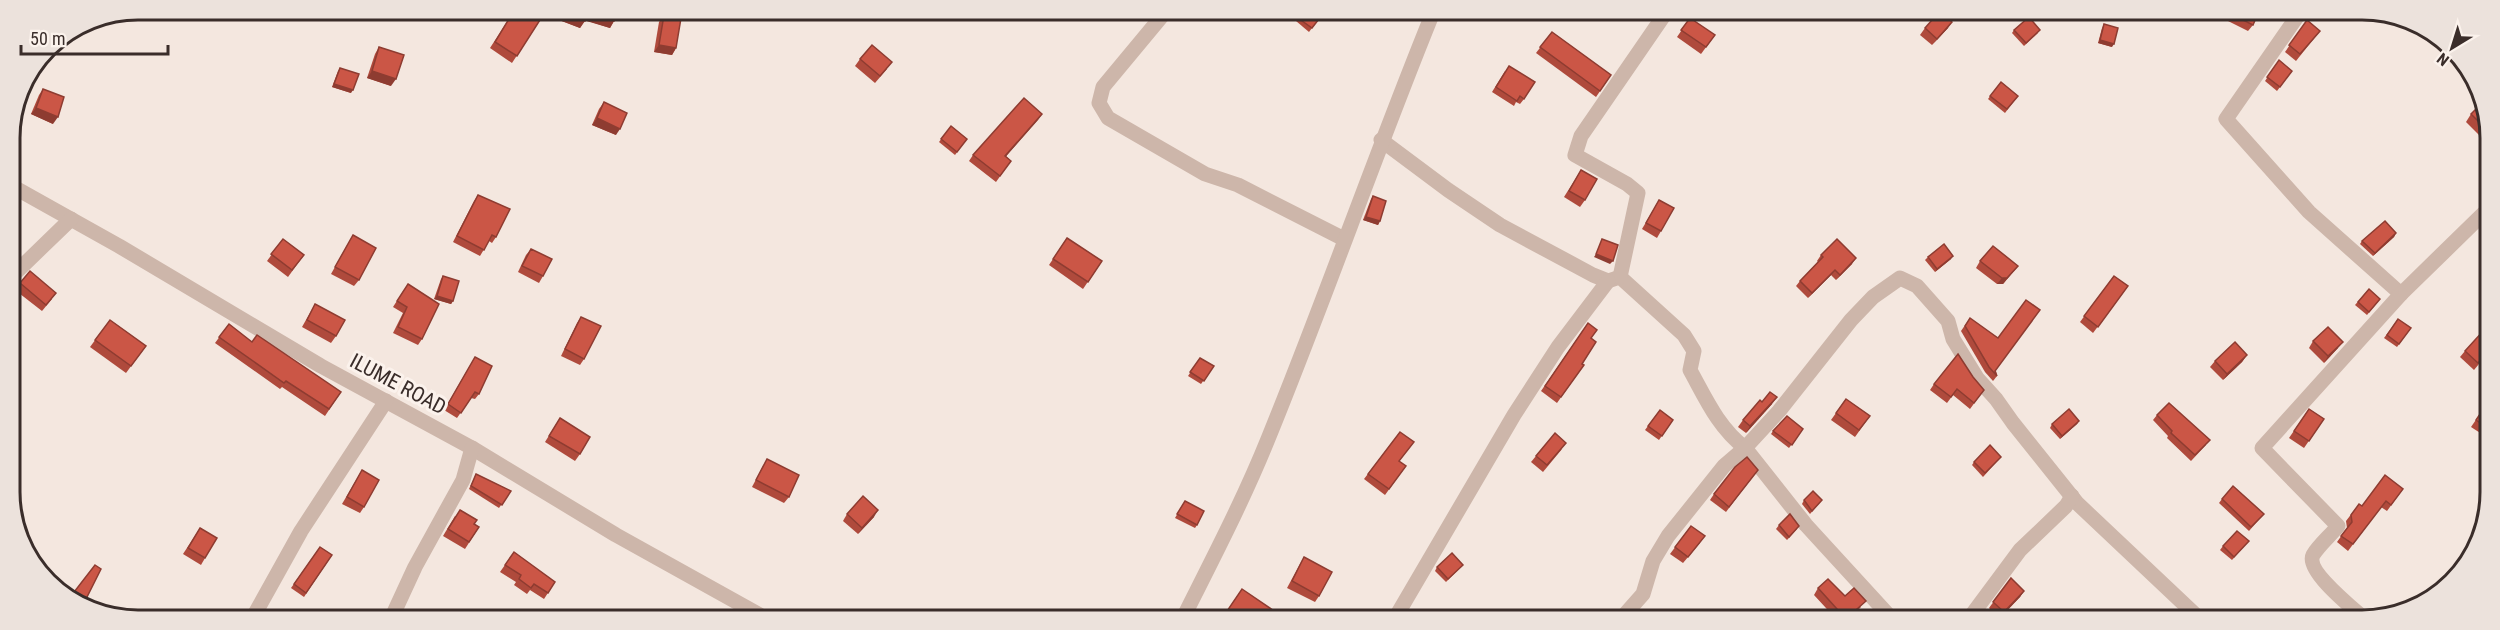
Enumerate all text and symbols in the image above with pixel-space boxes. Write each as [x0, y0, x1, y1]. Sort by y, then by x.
scale bar [21, 18, 168, 56]
north arrow [2422, 18, 2482, 78]
text: 50 m [30, 28, 65, 49]
text: N [2433, 49, 2453, 70]
street label: ILUME ROAD [346, 349, 450, 419]

